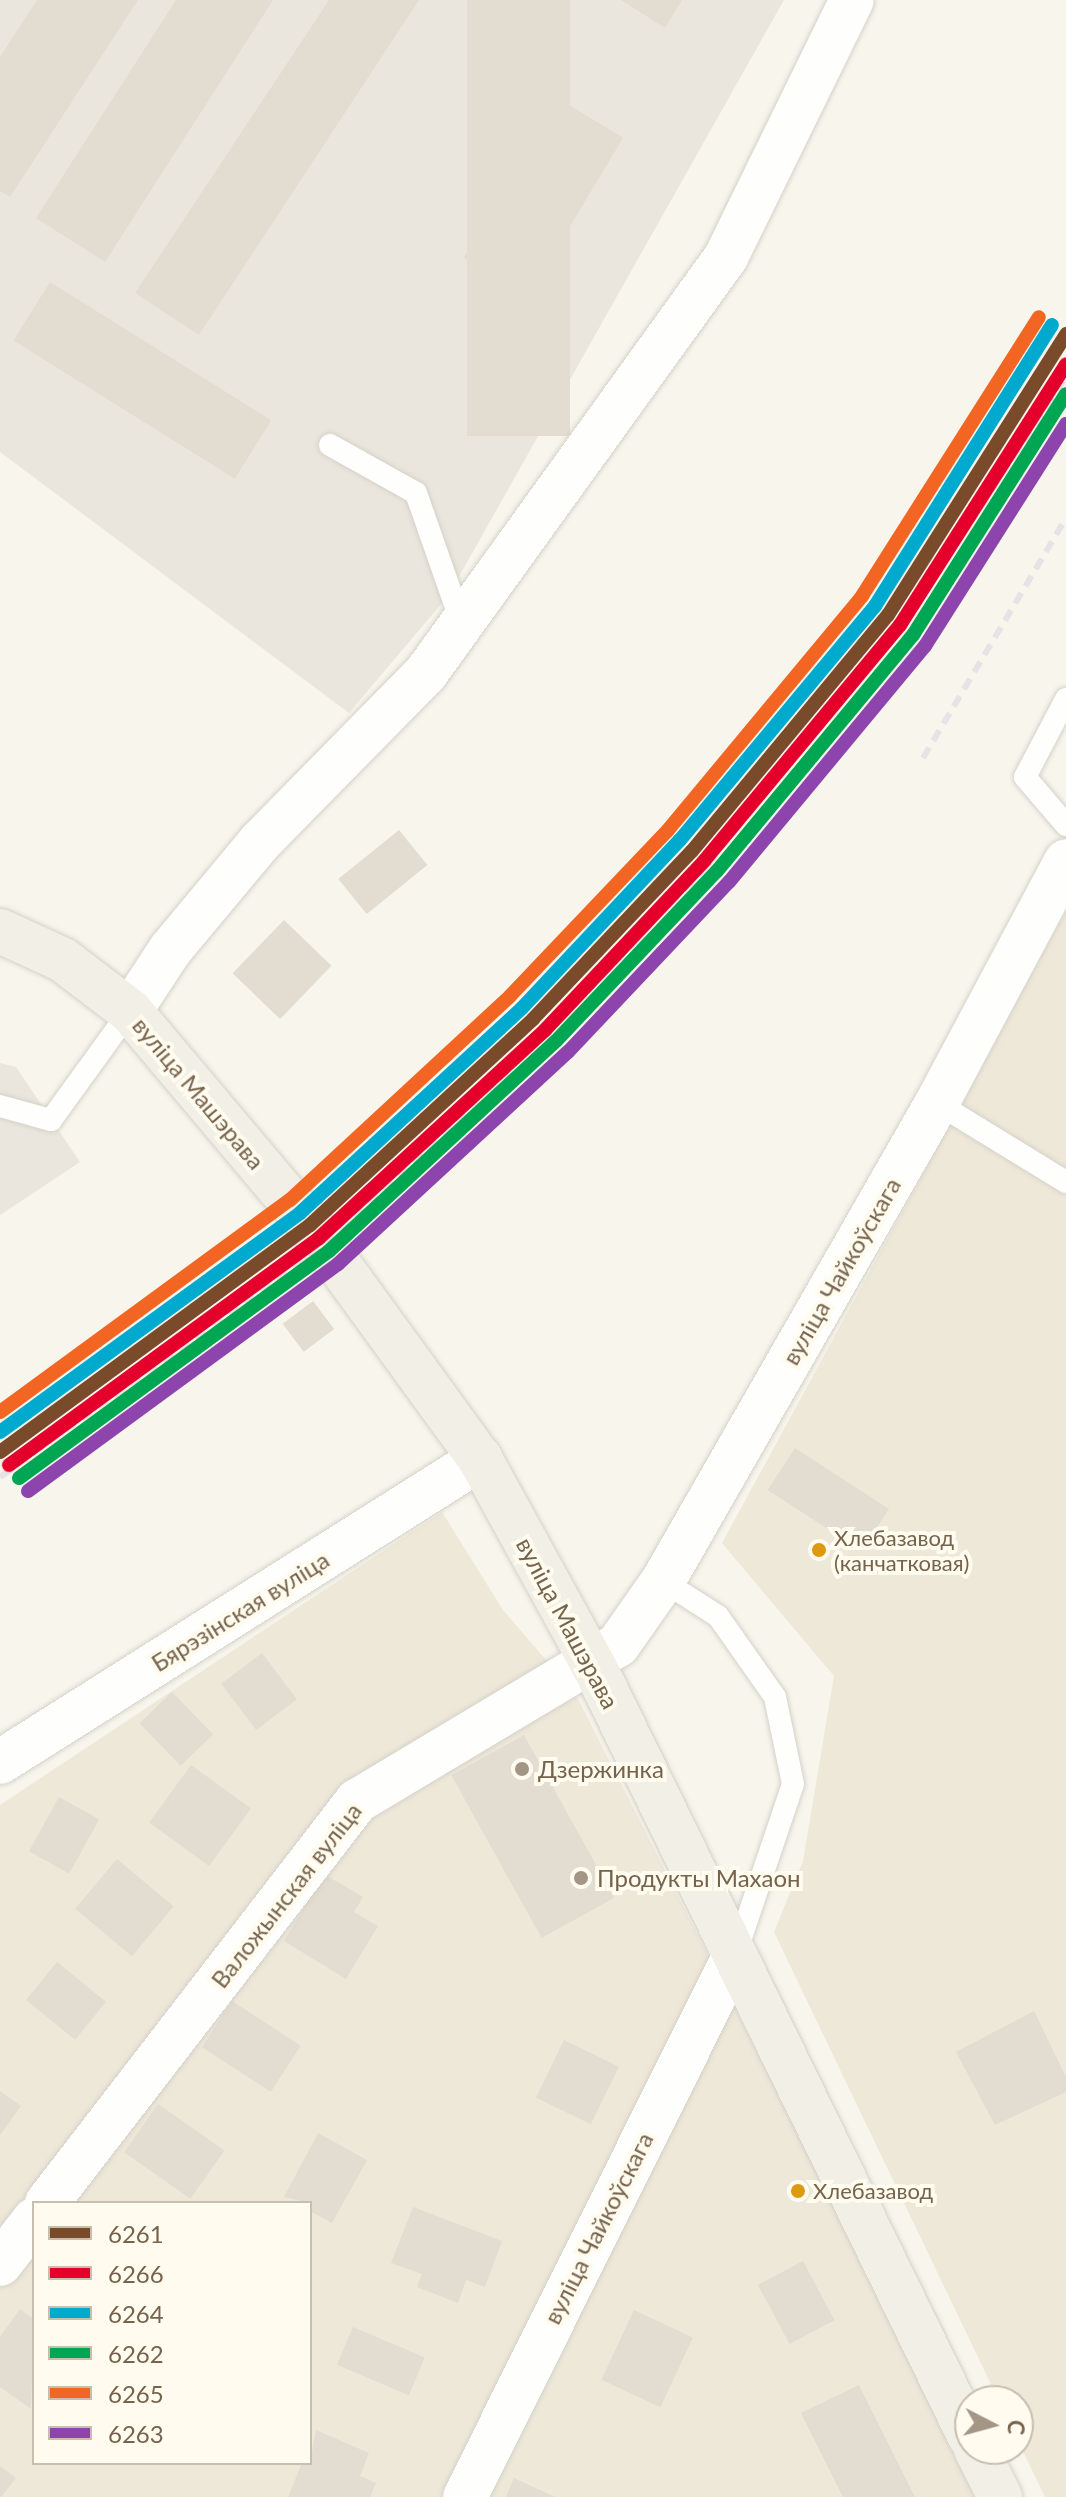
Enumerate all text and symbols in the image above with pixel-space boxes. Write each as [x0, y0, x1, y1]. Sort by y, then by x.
street label: вуліца Машэрава [127, 1011, 271, 1175]
street label: вуліца Чайкоўскага [776, 1172, 906, 1370]
place label: Хлебазавод (канчатковая) [834, 1524, 969, 1576]
street label: вуліца Машэрава [511, 1533, 625, 1713]
marker: Хлебазавод (канчатковая) [811, 1542, 827, 1558]
street label: Бярэзінская вуліца [146, 1545, 334, 1677]
place label: Дзержинка [538, 1755, 664, 1783]
marker: Дзержинка [513, 1760, 531, 1778]
street label: Валожынская вуліца [205, 1797, 367, 1993]
place label: Продукты Махаон [597, 1864, 801, 1892]
marker: Продукты Махаон [572, 1869, 590, 1887]
street label: вуліца Чайкоўскага [537, 2127, 659, 2329]
place label: Хлебазавод [813, 2178, 933, 2204]
marker: Хлебазавод [790, 2183, 806, 2199]
legend [32, 2201, 312, 2465]
text: 6261 [108, 2219, 164, 2248]
text: 6266 [108, 2259, 164, 2288]
text: 6264 [108, 2299, 164, 2328]
text: 6262 [108, 2339, 164, 2368]
text: 6265 [108, 2379, 164, 2408]
north arrow [954, 2385, 1034, 2465]
text: 6263 [108, 2419, 164, 2448]
text: С [1002, 2419, 1031, 2436]

